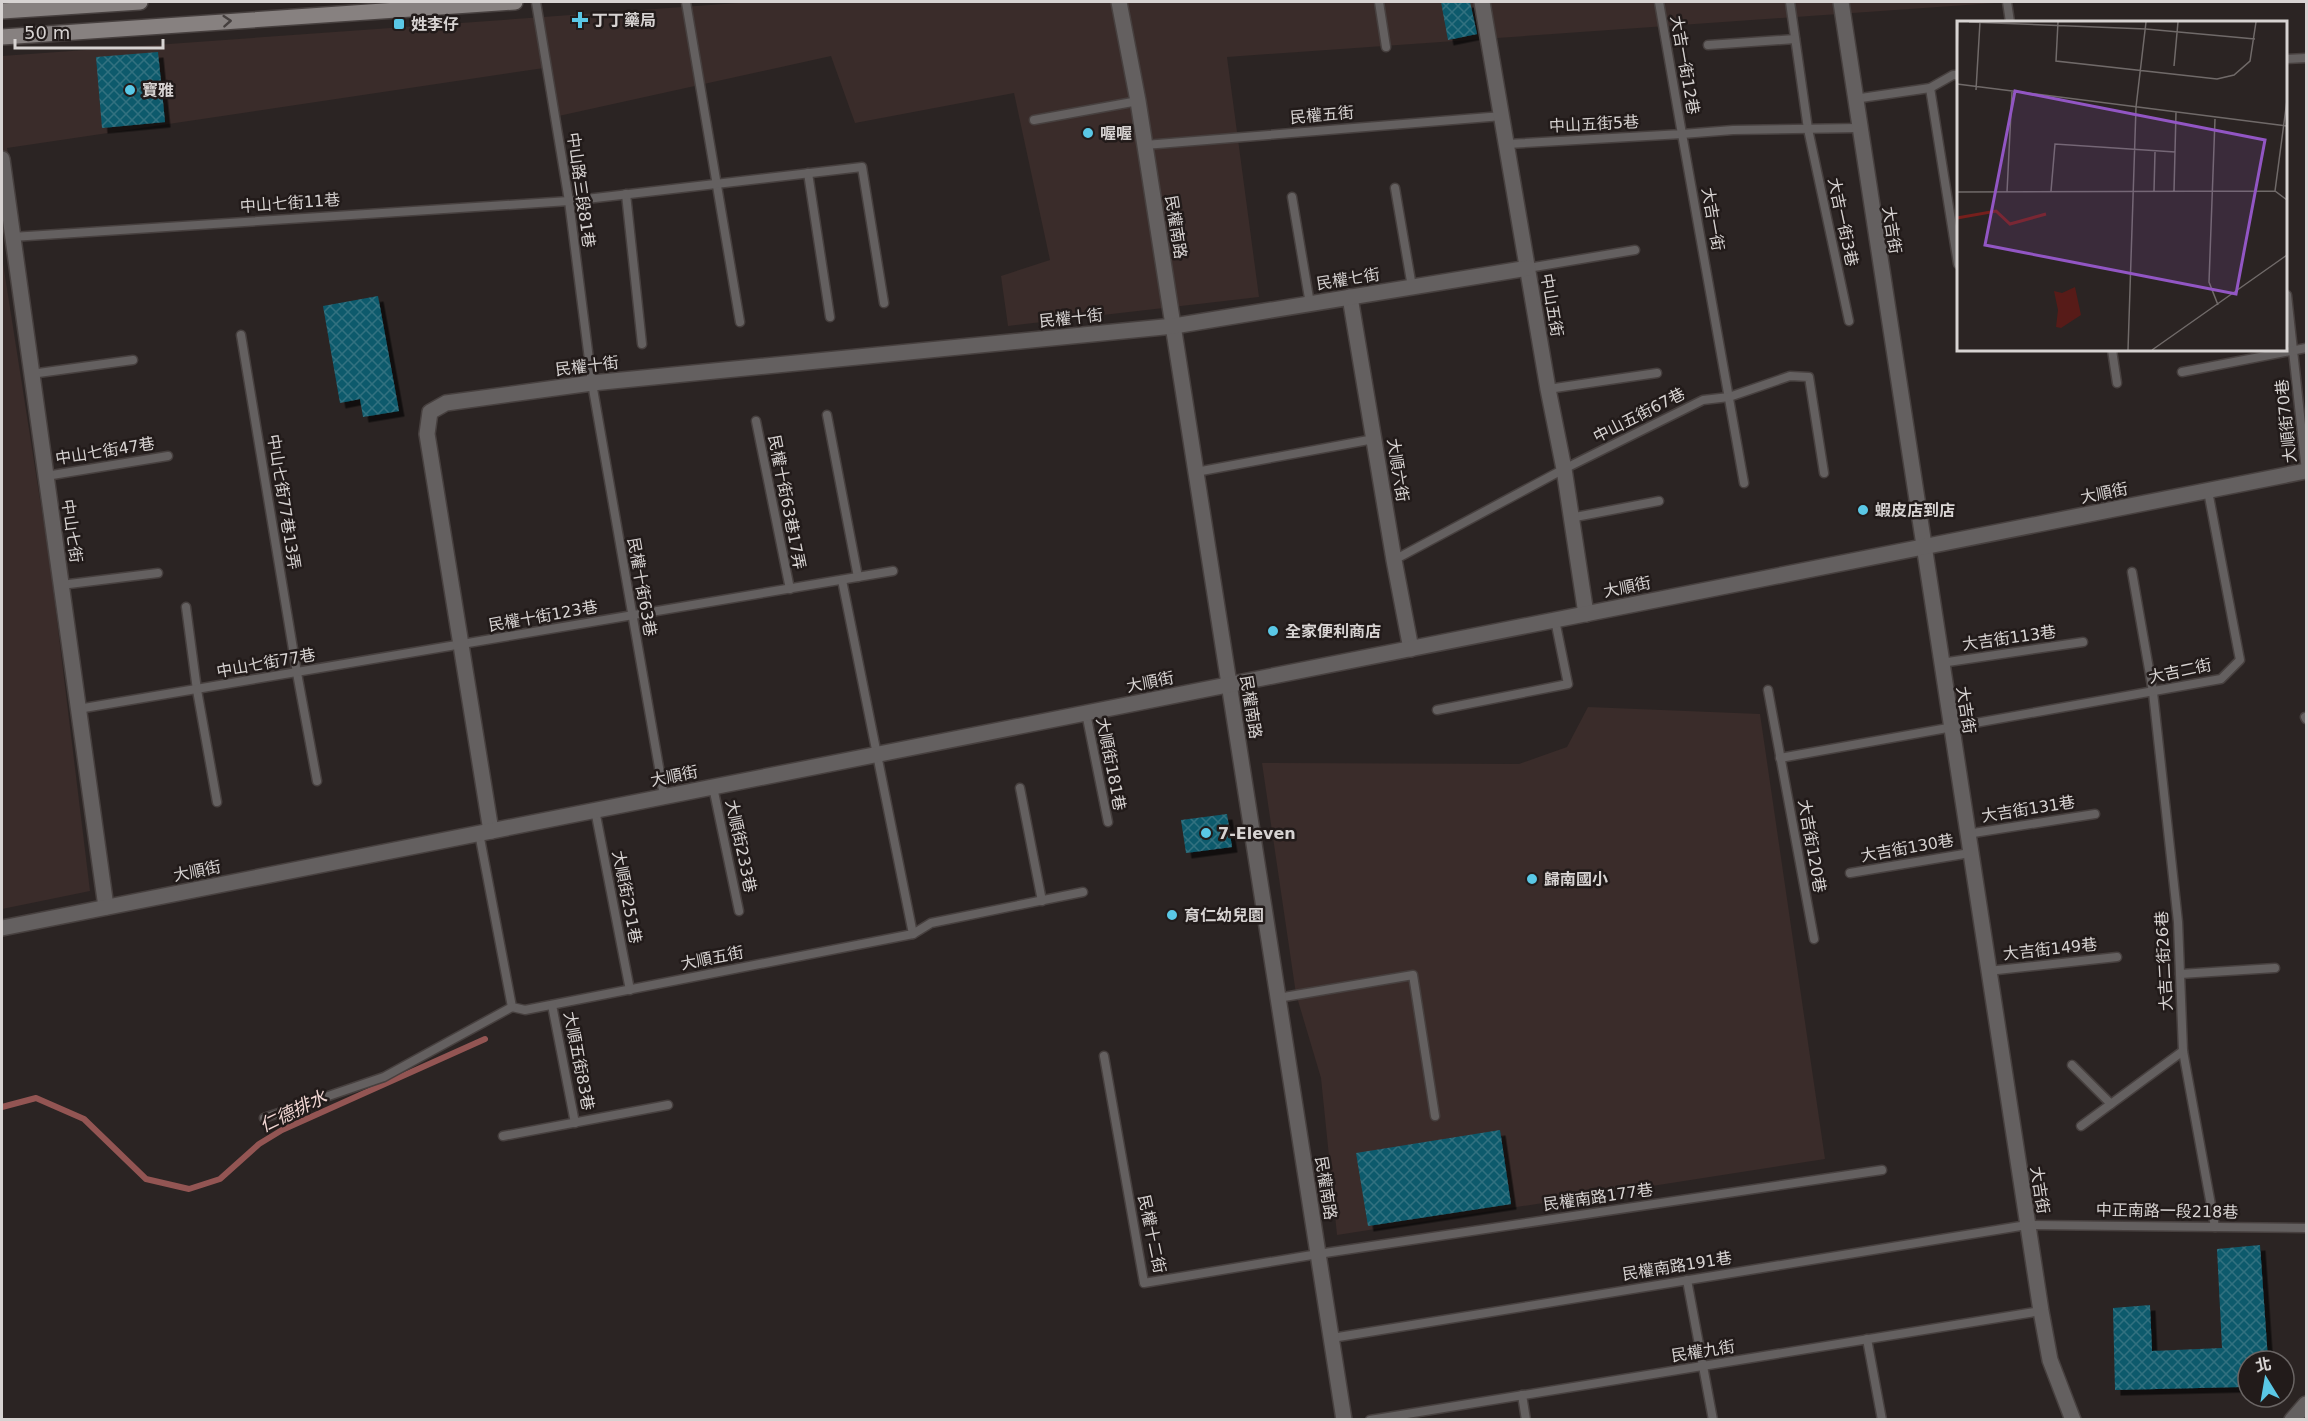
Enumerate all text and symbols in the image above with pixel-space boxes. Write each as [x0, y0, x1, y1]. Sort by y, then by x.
place label: 丁丁藥局 [592, 11, 656, 30]
scale bar [15, 12, 164, 50]
marker: 丁丁藥局 [573, 13, 587, 27]
street label: 大吉一街12巷 [1667, 14, 1703, 116]
one-way arrow [223, 15, 232, 28]
place label: 姓李仔 [411, 15, 459, 34]
marker: 姓李仔 [392, 17, 406, 31]
inset map [1957, 21, 2287, 351]
text: 50 m [24, 22, 70, 43]
place label: 寶雅 [142, 81, 174, 100]
marker: 寶雅 [123, 83, 137, 97]
street label: 民權五街 [1289, 103, 1355, 127]
street label: 中山五街5巷 [1548, 112, 1640, 136]
place label: 喔喔 [1100, 124, 1132, 143]
marker: 喔喔 [1081, 126, 1095, 140]
street label: 中山路三段81巷 [563, 131, 599, 249]
street label: 大吉一街3巷 [1824, 176, 1862, 268]
street label: 大吉一街 [1698, 186, 1728, 252]
street label: 中山七街11巷 [239, 190, 341, 216]
street label: 民權南路 [1162, 194, 1190, 260]
street label: 大吉街 [1879, 205, 1905, 255]
street label: 民權七街 [1315, 265, 1381, 293]
street label: 中山五街 [1537, 272, 1567, 338]
street label: 民權十街 [1038, 305, 1104, 331]
street label: 民權十街 [554, 353, 620, 379]
street label: 大順街70巷 [2272, 378, 2300, 464]
street label: 中山五街67巷 [1590, 384, 1688, 446]
street label: 中山七街77巷13弄 [264, 433, 304, 571]
street label: 民權十街63巷17弄 [765, 433, 809, 571]
street label: 中山七街47巷 [54, 434, 156, 468]
street label: 大順六街 [1384, 437, 1412, 503]
street label: 大順街 [2079, 479, 2129, 507]
street label: 中山七街 [58, 498, 86, 564]
place label: 蝦皮店到店 [1875, 501, 1955, 520]
marker: 蝦皮店到店 [1856, 503, 1870, 517]
street label: 民權十街63巷 [624, 536, 660, 638]
street label: 大順街 [1602, 573, 1652, 601]
street label: 民權十街123巷 [487, 597, 599, 635]
place label: 全家便利商店 [1285, 622, 1381, 641]
street label: 大吉街113巷 [1961, 622, 2057, 654]
marker: 全家便利商店 [1266, 624, 1280, 638]
street label: 中山七街77巷 [215, 645, 317, 681]
street label: 大吉二街 [2147, 655, 2213, 687]
street label: 大順街 [1125, 668, 1175, 696]
street label: 民權南路 [1237, 674, 1265, 740]
street label: 大吉街 [1953, 685, 1979, 735]
street label: 大順街181巷 [1093, 716, 1129, 812]
street label: 大順街 [649, 762, 699, 790]
street label: 大吉街131巷 [1980, 792, 2076, 826]
street label: 大順街233巷 [722, 798, 760, 894]
street label: 大吉街120巷 [1794, 798, 1830, 894]
place label: 7-Eleven [1218, 824, 1296, 843]
marker: 7-Eleven [1199, 826, 1213, 840]
street label: 大吉街130巷 [1859, 830, 1955, 866]
street label: 大順街251巷 [609, 849, 645, 945]
street label: 大順街 [172, 857, 222, 885]
place label: 歸南國小 [1544, 870, 1608, 889]
marker: 歸南國小 [1525, 872, 1539, 886]
place label: 育仁幼兒園 [1184, 906, 1264, 925]
marker: 育仁幼兒園 [1165, 908, 1179, 922]
street label: 大吉二街26巷 [2152, 910, 2176, 1012]
street label: 大吉街149巷 [2002, 935, 2098, 963]
street label: 大順五街 [679, 943, 745, 973]
street label: 大順五街83巷 [560, 1010, 598, 1112]
water label: 仁德排水 [256, 1085, 331, 1136]
street label: 民權南路 [1312, 1155, 1340, 1221]
street label: 大吉街 [2027, 1165, 2053, 1215]
street label: 民權南路177巷 [1542, 1180, 1654, 1214]
street label: 民權十二街 [1134, 1193, 1170, 1275]
street label: 中正南路一段218巷 [2096, 1200, 2238, 1222]
street label: 民權南路191巷 [1621, 1248, 1733, 1284]
street label: 民權九街 [1670, 1337, 1736, 1365]
north arrow [2236, 1349, 2296, 1409]
text: 北 [2254, 1354, 2273, 1376]

